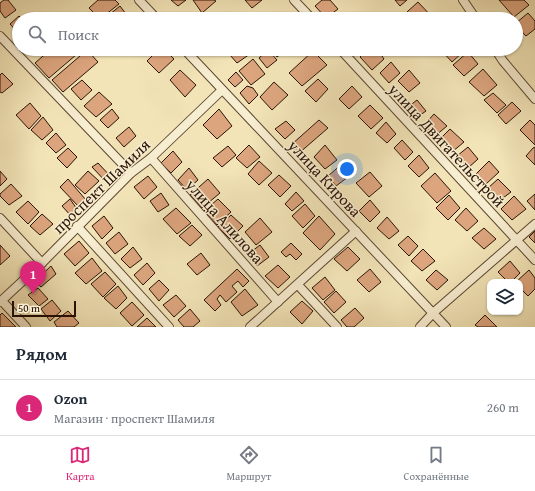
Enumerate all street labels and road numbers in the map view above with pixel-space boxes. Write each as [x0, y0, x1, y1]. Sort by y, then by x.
street label: улица Двигательстрой [383, 77, 511, 213]
street label: проспект Шамиля [47, 133, 155, 239]
street label: улица Кирова [282, 133, 368, 222]
street label: улица Алилова [180, 172, 270, 269]

